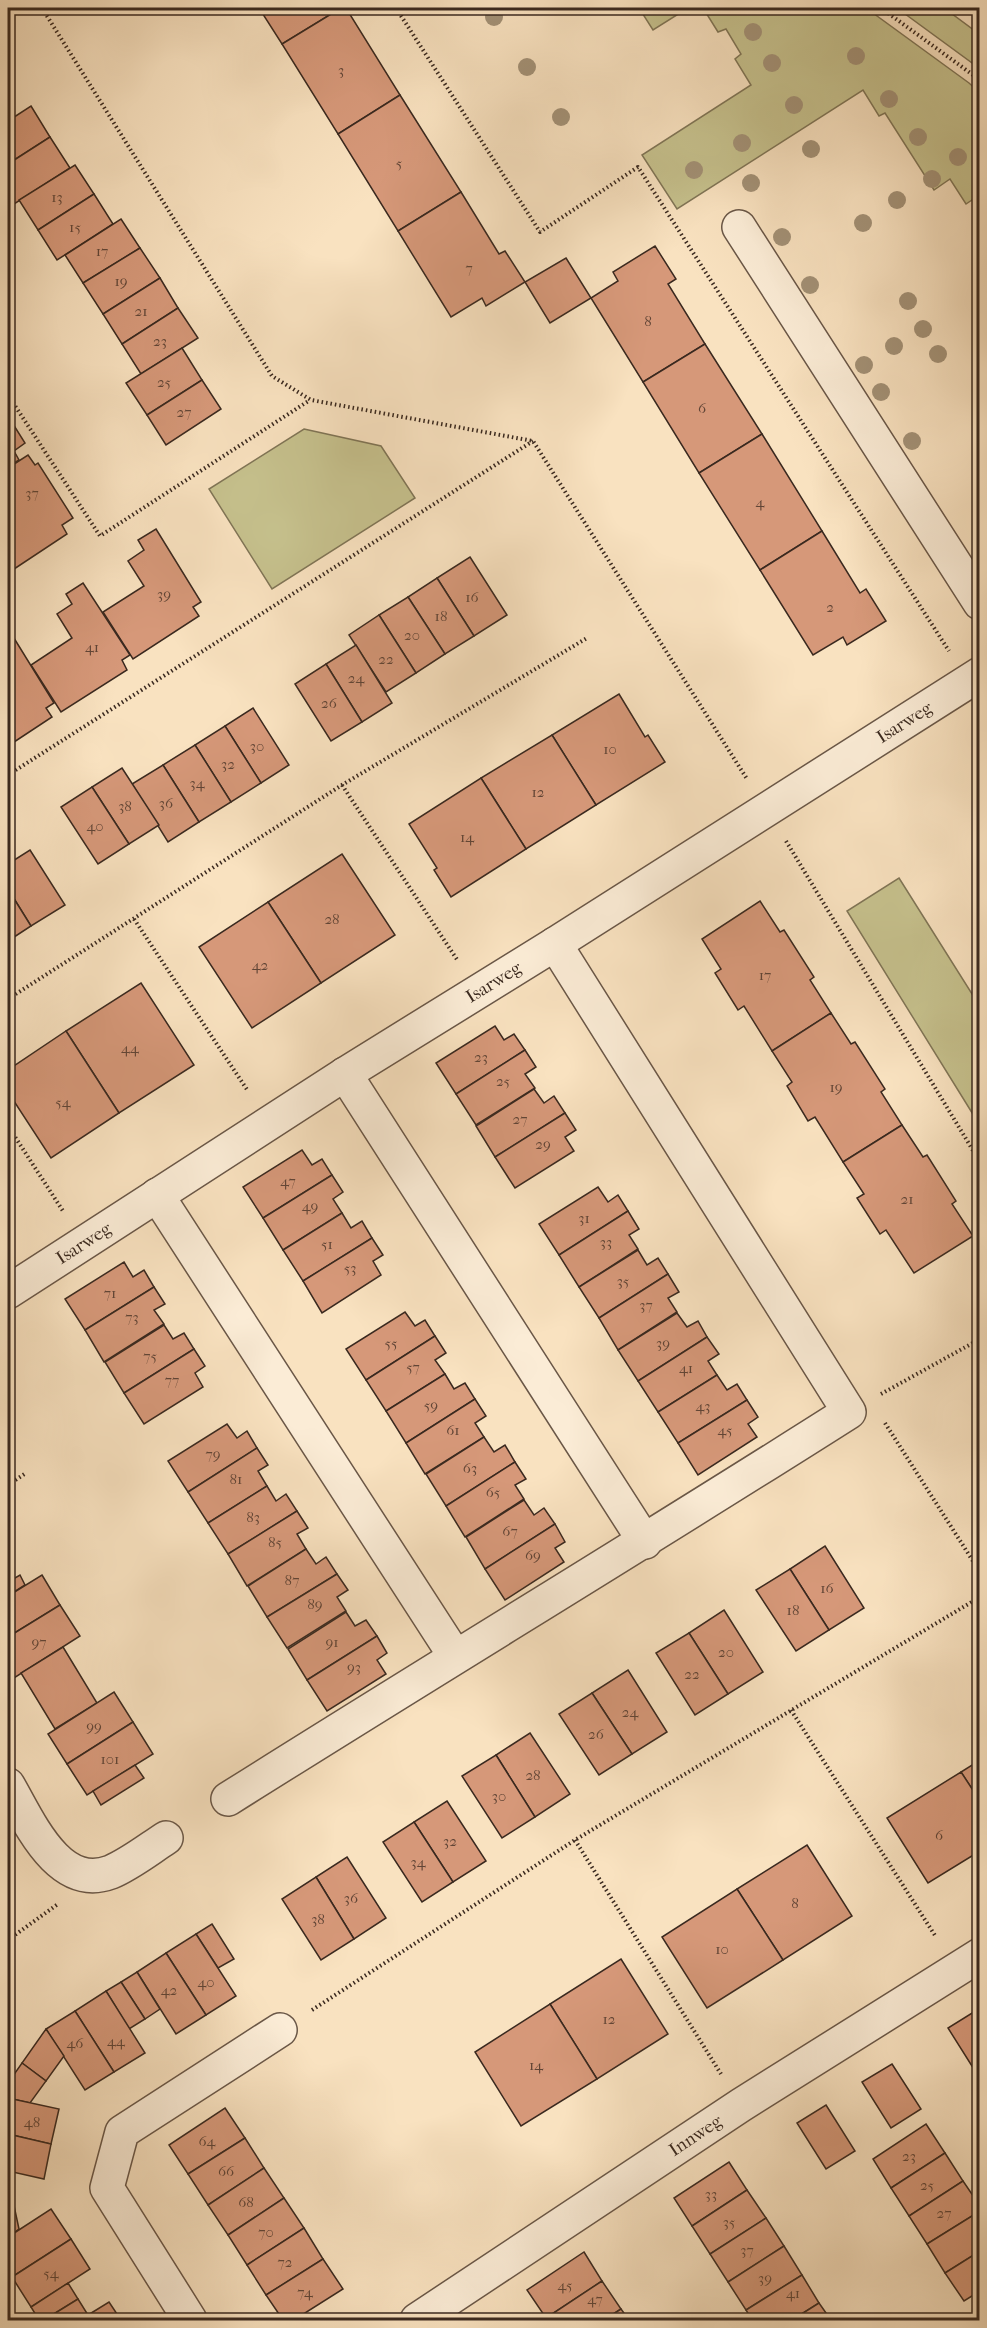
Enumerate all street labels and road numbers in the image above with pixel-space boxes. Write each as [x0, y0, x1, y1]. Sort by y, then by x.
street label: Isarweg [873, 697, 936, 748]
street label: Isarweg [462, 957, 526, 1008]
street label: Isarweg [52, 1218, 116, 1269]
street label: Innweg [665, 2110, 726, 2161]

